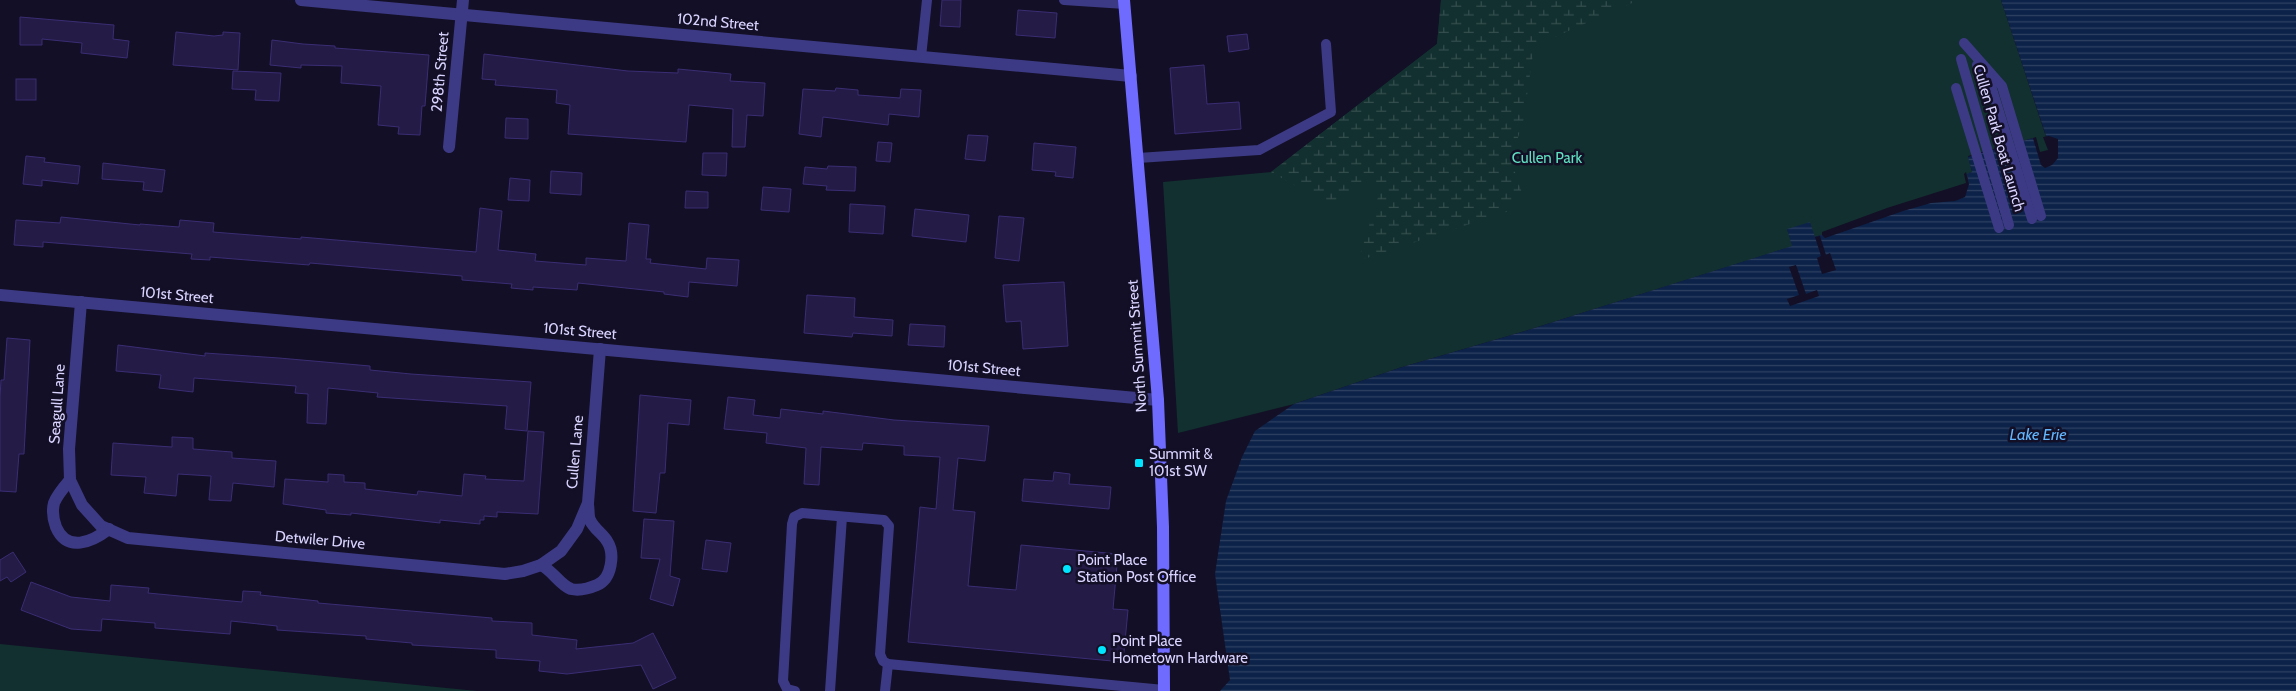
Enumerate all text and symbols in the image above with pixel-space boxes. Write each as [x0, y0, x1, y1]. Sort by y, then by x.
street label: 102nd Street [676, 9, 760, 35]
street label: 298th Street [428, 31, 452, 113]
street label: Cullen Park Boat Launch [1969, 62, 2029, 214]
park label: Cullen Park [1512, 149, 1582, 167]
street label: North Summit Street [1123, 279, 1151, 413]
street label: 101st Street [140, 283, 214, 307]
street label: 101st Street [543, 319, 617, 343]
street label: 101st Street [947, 356, 1021, 380]
street label: Seagull Lane [45, 363, 69, 445]
street label: Cullen Lane [563, 414, 587, 490]
water label: Lake Erie [2009, 425, 2067, 444]
place label: Summit & 101st SW [1149, 445, 1213, 480]
marker: Summit & 101st SW [1133, 457, 1145, 469]
street label: Detwiler Drive [274, 527, 366, 553]
place label: Point Place Station Post Office [1077, 551, 1196, 586]
marker: Point Place Station Post Office [1061, 563, 1073, 575]
place label: Point Place Hometown Hardware [1112, 632, 1248, 667]
marker: Point Place Hometown Hardware [1096, 644, 1108, 656]

